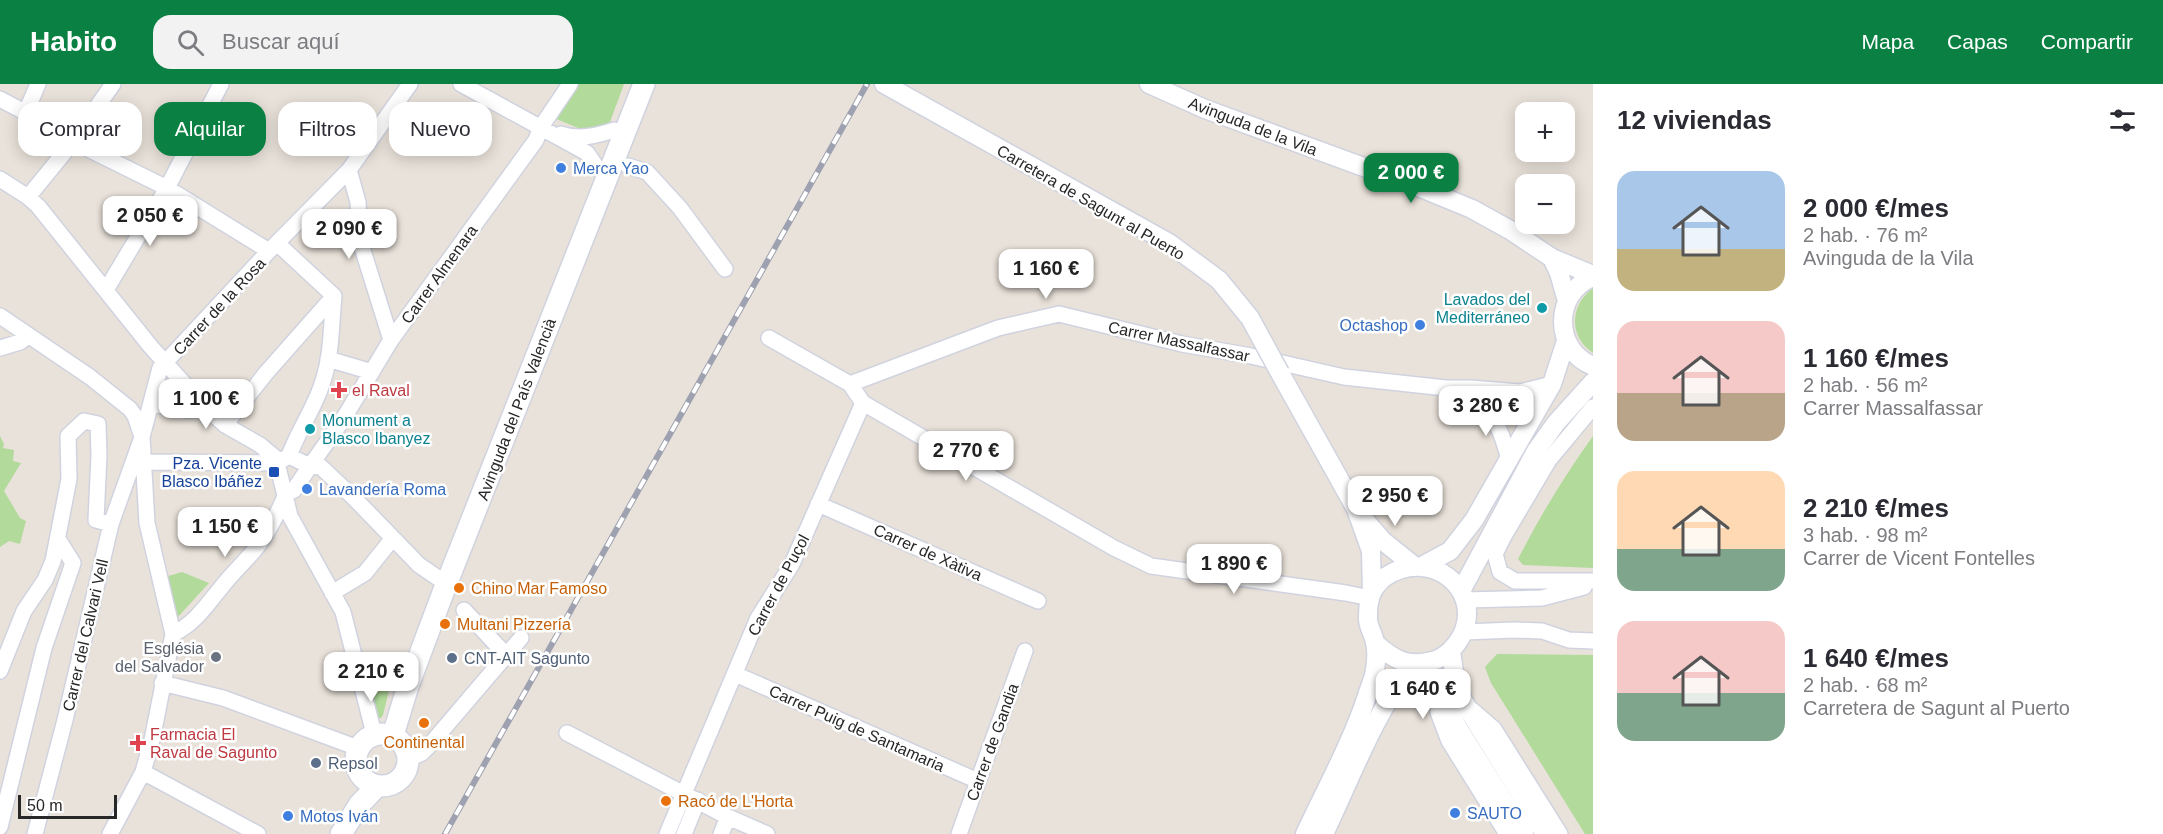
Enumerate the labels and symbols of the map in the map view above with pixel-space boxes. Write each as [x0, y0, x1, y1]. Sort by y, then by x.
street label: Avinguda de la Vila [1186, 94, 1320, 159]
street label: Carretera de Sagunt al Puerto [994, 142, 1188, 263]
pin: 2 000 € [1356, 153, 1466, 204]
place label: Merca Yao [573, 160, 649, 177]
marker: Merca Yao [554, 161, 568, 175]
pin: 2 050 € [95, 196, 205, 247]
pin: 2 090 € [294, 209, 404, 260]
street label: Carrer Almenara [398, 222, 481, 327]
pin: 1 160 € [991, 249, 1101, 300]
street label: Carrer de la Rosa [170, 254, 269, 358]
place label: Lavados del Mediterráneo [1436, 291, 1530, 326]
marker: Lavados del Mediterráneo [1535, 301, 1549, 315]
street label: Avinguda del País Valencià [474, 316, 559, 502]
place label: Octashop [1340, 317, 1408, 334]
street label: Carrer Massalfassar [1107, 318, 1252, 365]
marker: Octashop [1413, 318, 1427, 332]
pin: 1 100 € [151, 379, 261, 430]
marker: el Raval [330, 381, 348, 399]
place label: el Raval [352, 382, 410, 399]
pin: 3 280 € [1431, 386, 1541, 437]
place label: Monument a Blasco Ibanyez [322, 412, 431, 447]
marker: Monument a Blasco Ibanyez [303, 422, 317, 436]
pin: 2 770 € [911, 431, 1021, 482]
place label: Pza. Vicente Blasco Ibáñez [161, 455, 262, 490]
marker: Pza. Vicente Blasco Ibáñez [267, 465, 281, 479]
pin: 2 950 € [1340, 476, 1450, 527]
place label: Lavandería Roma [319, 481, 446, 498]
marker: Lavandería Roma [300, 482, 314, 496]
pin: 1 150 € [170, 507, 280, 558]
street label: Carrer de Xàtiva [871, 521, 985, 584]
street label: Carrer de Puçol [745, 532, 812, 639]
pin: 1 890 € [1179, 544, 1289, 595]
street label: Carrer del Calvari Vell [60, 557, 111, 713]
place label: Chino Mar Famoso [471, 580, 607, 597]
marker: Chino Mar Famoso [452, 581, 466, 595]
place label: Multani Pizzería [457, 616, 571, 633]
marker: Multani Pizzería [438, 617, 452, 631]
place label: Església del Salvador [115, 640, 205, 675]
marker: Església del Salvador [209, 650, 223, 664]
place label: CNT-AIT Sagunto [464, 650, 590, 667]
marker: CNT-AIT Sagunto [445, 651, 459, 665]
pin: 2 210 € [316, 652, 426, 703]
pin: 1 640 € [1368, 669, 1478, 720]
street label: Carrer de Gandia [963, 681, 1022, 803]
street label: Carrer Puig de Santamaria [766, 682, 947, 775]
marker: Continental [417, 716, 431, 730]
place label: Farmacia El Raval de Sagunto [150, 726, 277, 761]
place label: Continental [384, 734, 464, 751]
marker: Farmacia El Raval de Sagunto [131, 736, 145, 750]
place label: Repsol [328, 755, 378, 772]
marker: Repsol [309, 756, 323, 770]
scale bar [18, 792, 117, 820]
place label: Racó de L'Horta [678, 793, 793, 810]
marker: Racó de L'Horta [659, 794, 673, 808]
place label: SAUTO [1467, 805, 1522, 822]
marker: SAUTO [1448, 806, 1462, 820]
place label: Motos Iván [300, 808, 378, 825]
marker: Motos Iván [281, 809, 295, 823]

